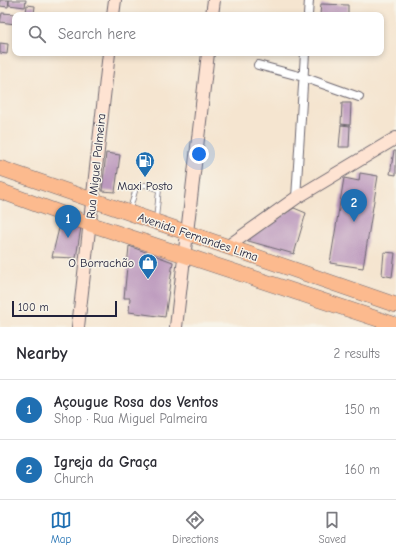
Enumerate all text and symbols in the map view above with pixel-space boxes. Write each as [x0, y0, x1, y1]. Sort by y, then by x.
search box [12, 12, 384, 56]
icon: search [26, 23, 48, 45]
text: Search here [58, 25, 136, 43]
street label: Rua Miguel Palmeira [84, 113, 108, 219]
your location [189, 144, 209, 164]
fuel station icon: Maxi Posto [134, 150, 156, 178]
place label: Maxi Posto [117, 179, 173, 193]
pin: 2 [341, 189, 367, 222]
pin: 1 [55, 205, 81, 238]
street label: Avenida Fernandes Lima [136, 210, 260, 264]
shop icon: O Borrachão [137, 252, 159, 280]
place label: O Borrachão [68, 256, 134, 270]
scale bar [12, 299, 117, 318]
text: 100 m [18, 301, 49, 314]
text: Nearby [16, 344, 67, 363]
text: 2 results [333, 346, 380, 361]
text: Açougue Rosa dos Ventos [54, 393, 218, 411]
text: 1 [26, 402, 32, 417]
text: 150 m [345, 402, 380, 417]
text: Shop · Rua Miguel Palmeira [54, 411, 208, 426]
text: Igreja da Graça [54, 453, 157, 471]
text: 2 [26, 462, 32, 477]
text: 160 m [345, 462, 380, 477]
text: Church [54, 471, 94, 486]
tab: Map [50, 509, 72, 546]
tab: Directions [172, 509, 219, 546]
tab: Saved [319, 509, 346, 546]

